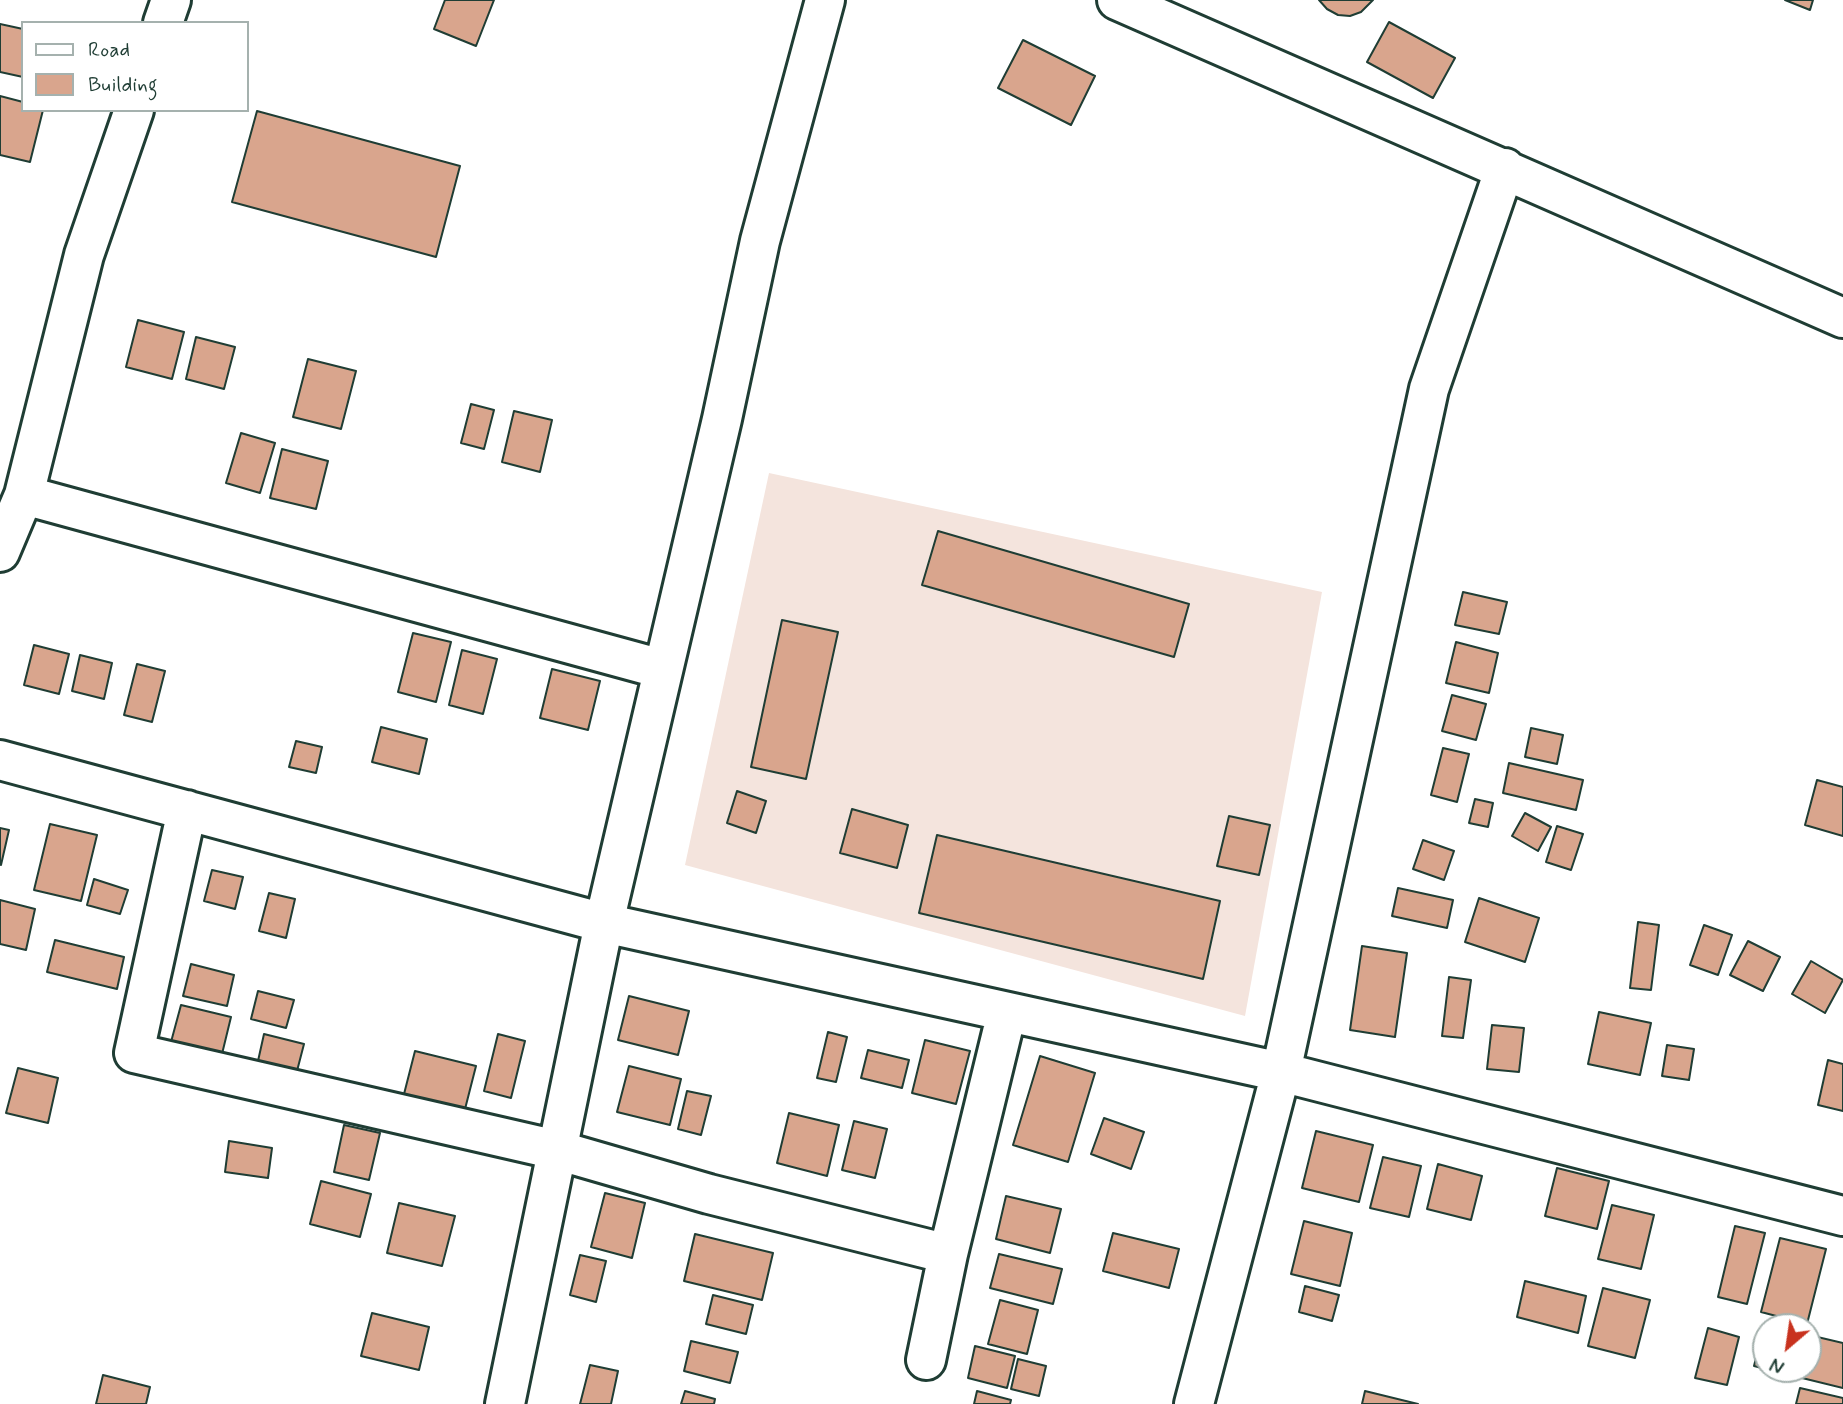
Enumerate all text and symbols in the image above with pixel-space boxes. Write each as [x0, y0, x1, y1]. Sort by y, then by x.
legend [21, 21, 248, 112]
text: Road [88, 36, 130, 64]
text: Building [88, 71, 158, 99]
north arrow [1752, 1313, 1822, 1383]
text: N [1766, 1351, 1789, 1379]

